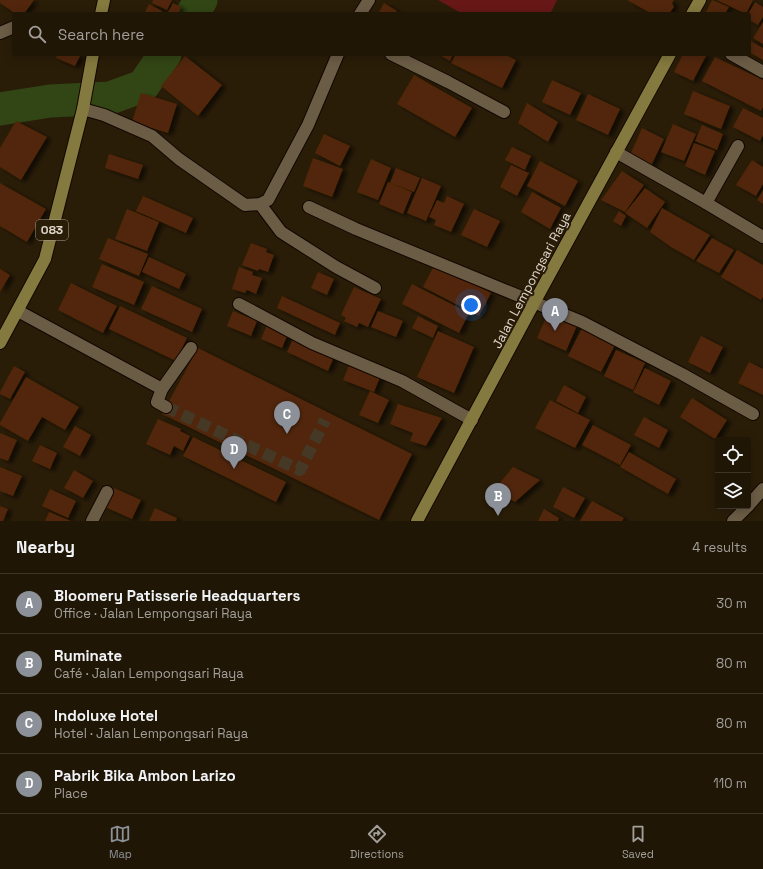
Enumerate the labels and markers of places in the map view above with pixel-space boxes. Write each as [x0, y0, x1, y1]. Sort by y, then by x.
pin: A [542, 298, 568, 331]
pin: C [274, 401, 300, 434]
pin: D [221, 436, 247, 469]
pin: B [485, 483, 511, 516]

